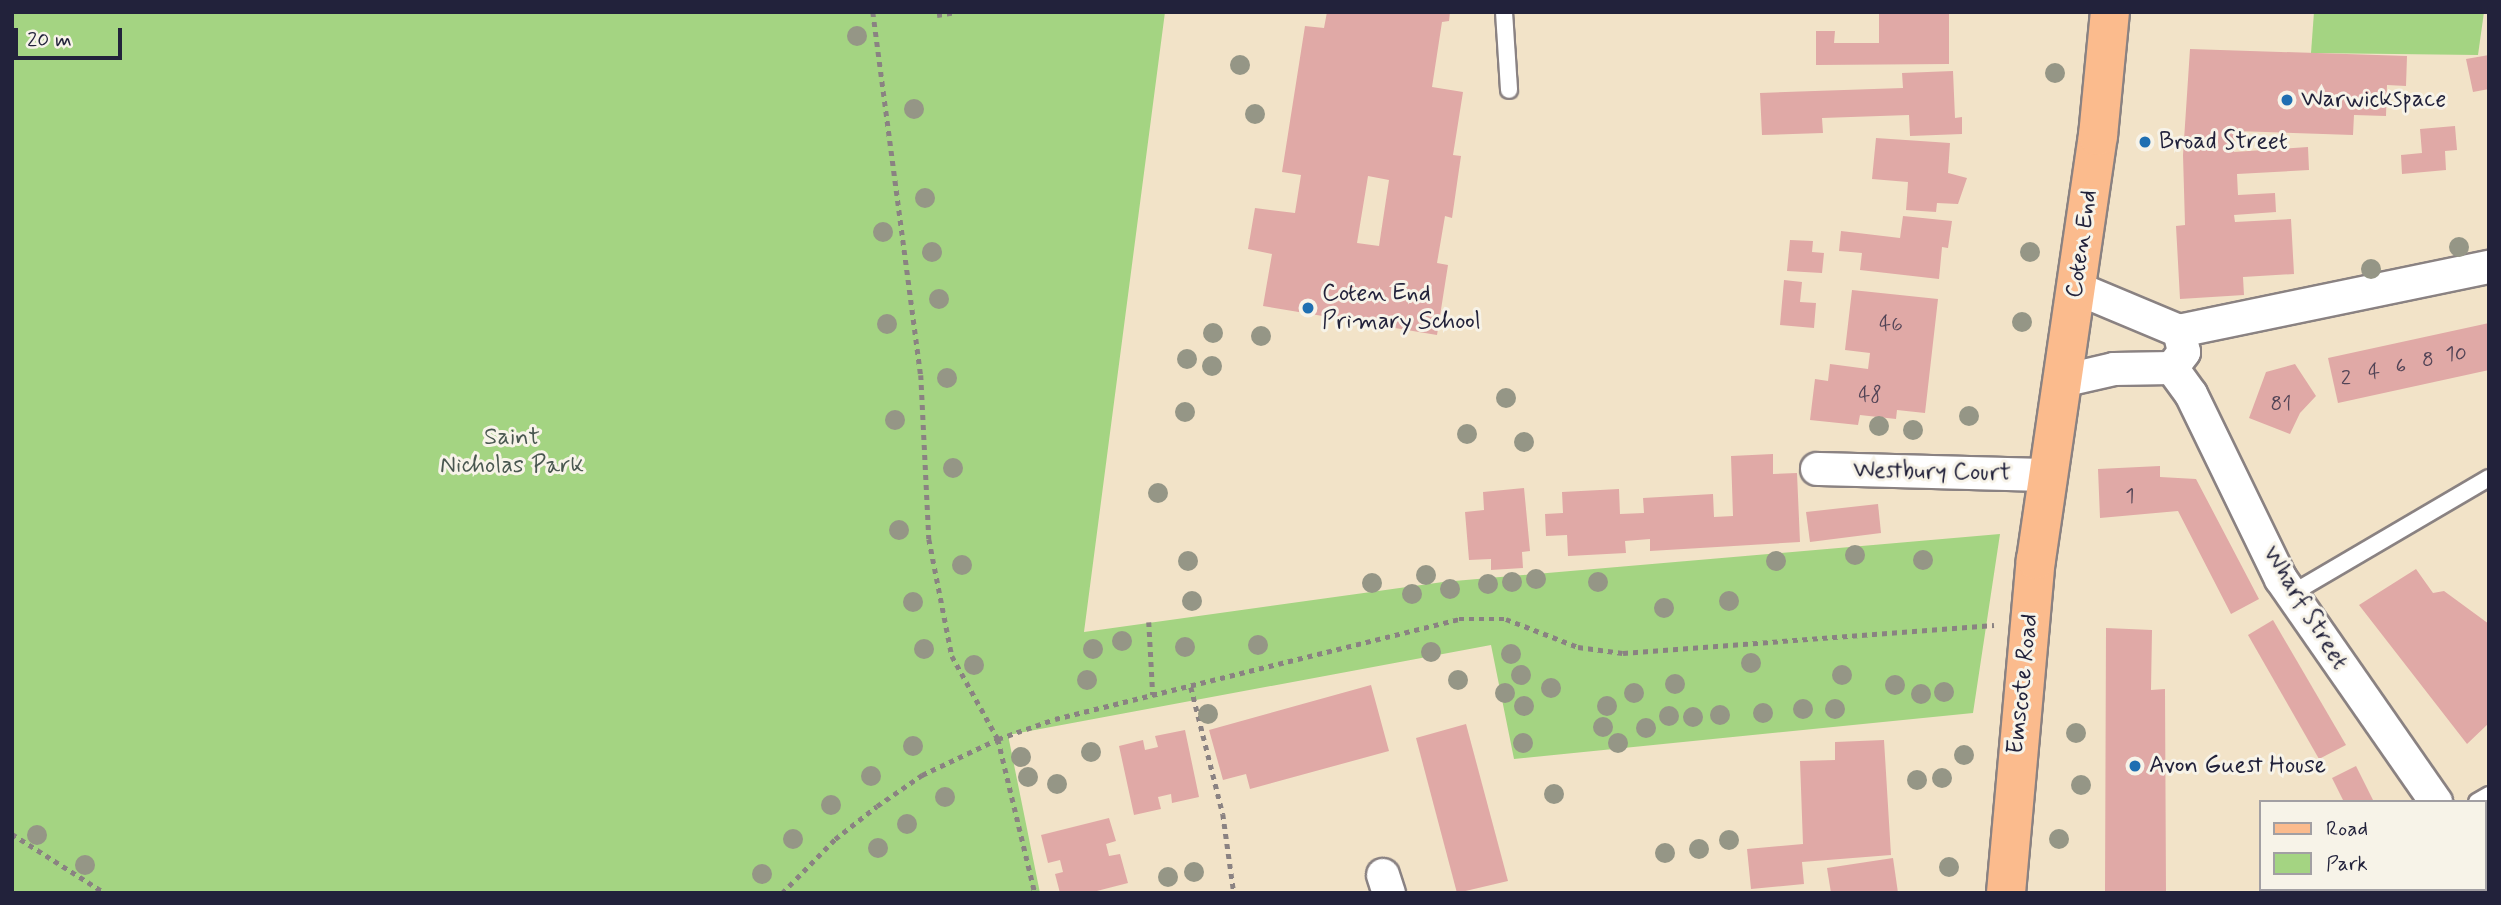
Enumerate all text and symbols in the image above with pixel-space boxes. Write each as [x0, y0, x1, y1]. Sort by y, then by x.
scale bar [18, 14, 126, 58]
text: 20 m [27, 26, 72, 54]
place label: Warwickspace [2301, 86, 2446, 114]
marker: Warwickspace [2279, 92, 2295, 108]
place label: Broad Street [2159, 128, 2292, 156]
marker: Broad Street [2137, 134, 2153, 150]
street label: Coten End [2060, 188, 2104, 300]
place label: Coten End Primary School [1322, 280, 1480, 336]
marker: Coten End Primary School [1300, 300, 1316, 316]
house number: 46 [1879, 311, 1903, 337]
house number: 10 [2445, 341, 2467, 367]
house number: 8 [2422, 347, 2434, 373]
house number: 6 [2396, 353, 2406, 379]
house number: 4 [2368, 359, 2380, 385]
house number: 2 [2341, 365, 2351, 391]
house number: 48 [1858, 382, 1882, 408]
house number: 81 [2271, 391, 2291, 417]
park label: Saint Nicholas Park [443, 424, 581, 480]
street label: Westbury Court [1853, 456, 2011, 488]
house number: 1 [2125, 483, 2135, 509]
street label: Wharf Street [2255, 539, 2355, 677]
street label: Emscote Road [2001, 612, 2045, 756]
place label: Avon Guest House [2149, 752, 2322, 780]
marker: Avon Guest House [2127, 758, 2143, 774]
legend [2260, 800, 2487, 891]
text: Road [2326, 815, 2368, 843]
text: Park [2326, 850, 2368, 878]

